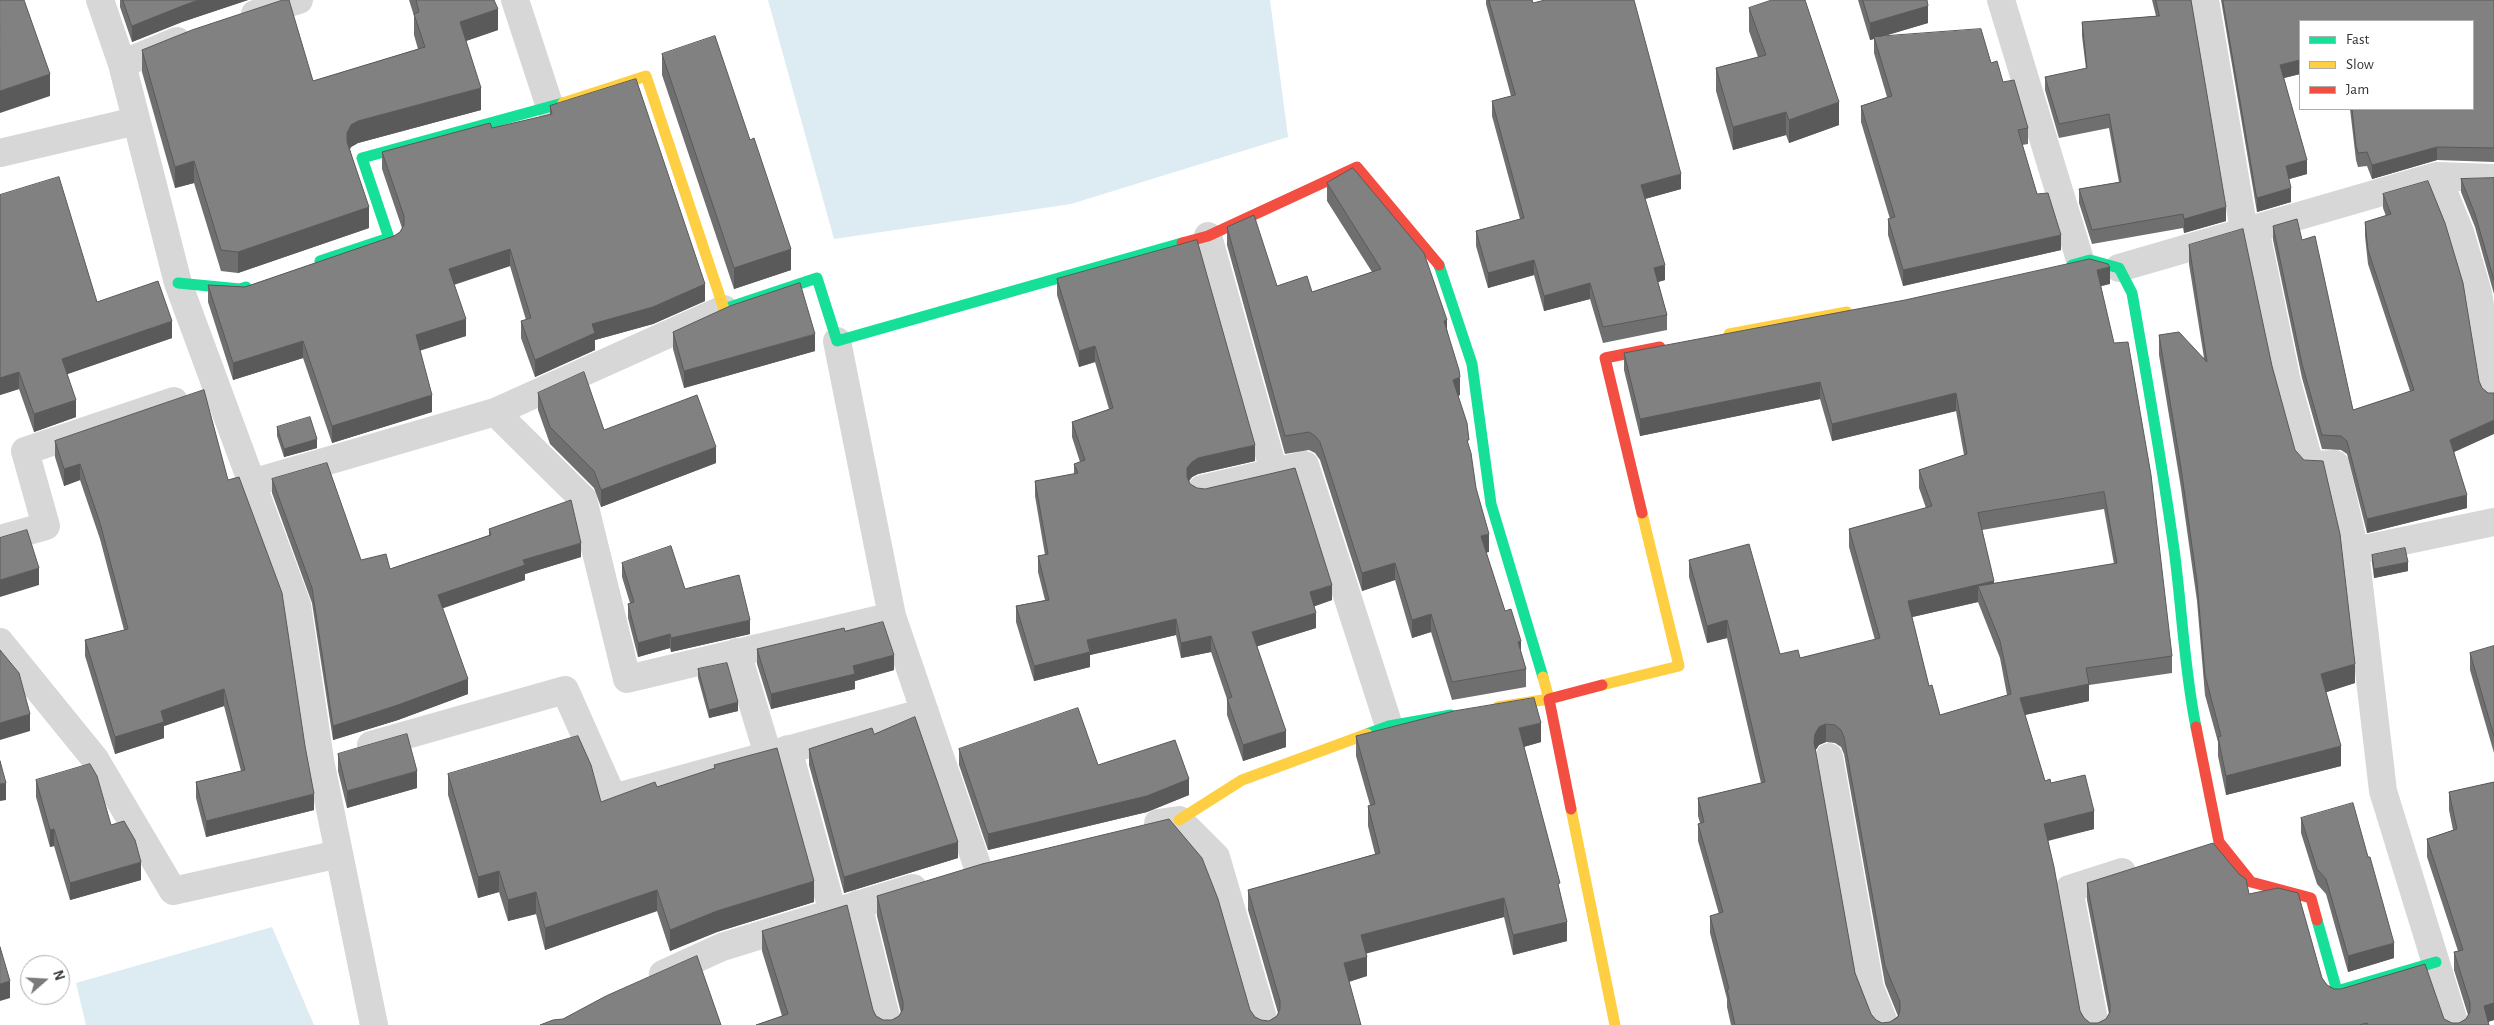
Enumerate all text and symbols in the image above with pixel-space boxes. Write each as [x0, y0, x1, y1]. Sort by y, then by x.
legend [2299, 20, 2474, 110]
text: Fast [2346, 32, 2369, 47]
text: Slow [2346, 57, 2374, 72]
text: Jam [2346, 82, 2369, 97]
north arrow [20, 955, 70, 1005]
text: N [50, 969, 66, 982]

